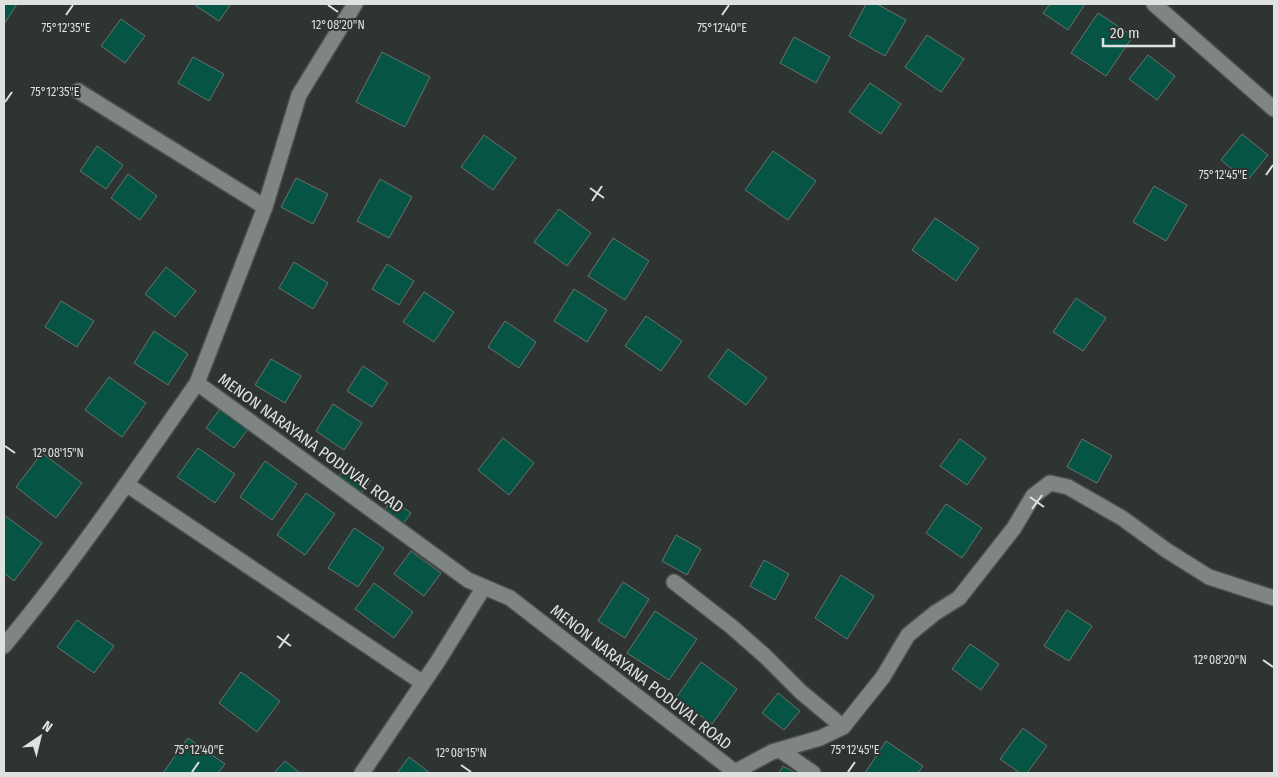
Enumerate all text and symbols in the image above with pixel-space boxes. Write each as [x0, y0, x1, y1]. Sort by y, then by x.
scale bar [1103, 15, 1174, 47]
text: 12°08'20"N [311, 18, 365, 32]
text: 75°12'35"E [42, 21, 91, 35]
text: 75°12'40"E [697, 21, 747, 35]
text: 20 m [1110, 24, 1140, 42]
text: 75°12'35"E [31, 85, 80, 99]
text: 75°12'45"E [1199, 168, 1248, 182]
street label: MENON NARAYANA PODUVAL ROAD [215, 369, 407, 517]
text: 12°08'15"N [32, 446, 84, 460]
street label: MENON NARAYANA PODUVAL ROAD [547, 600, 735, 754]
text: 12°08'20"N [1193, 653, 1247, 667]
north arrow [15, 712, 65, 762]
text: N [39, 717, 55, 736]
text: 75°12'40"E [174, 743, 224, 757]
text: 75°12'45"E [831, 743, 880, 757]
text: 12°08'15"N [435, 746, 487, 760]

